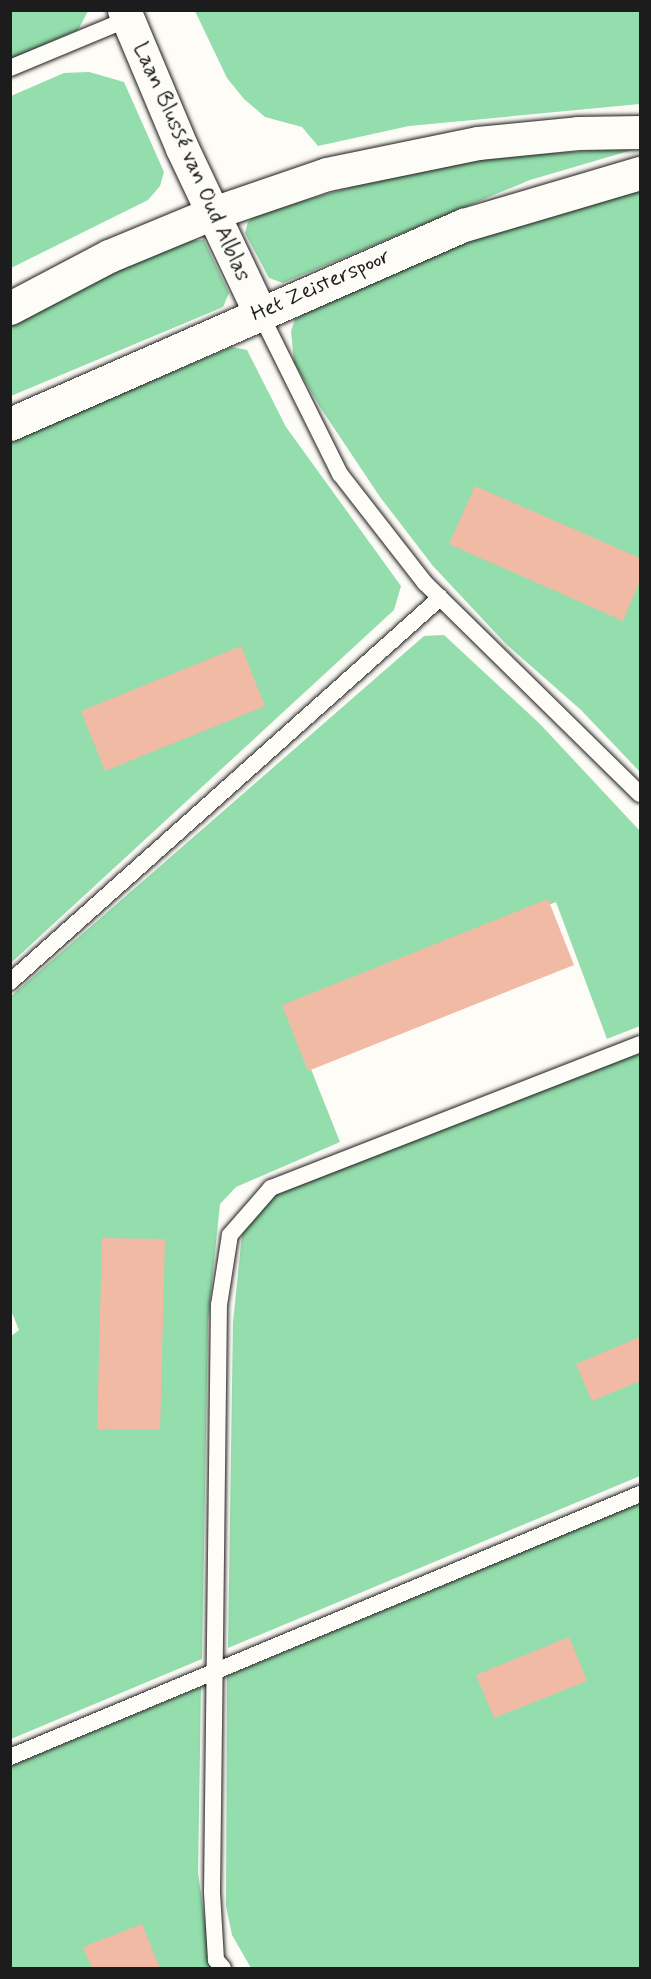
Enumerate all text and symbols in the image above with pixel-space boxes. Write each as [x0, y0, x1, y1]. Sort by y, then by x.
street label: Laan Blussé van Oud Alblas [128, 42, 254, 282]
street label: Het Zeisterspoor [247, 243, 395, 329]

